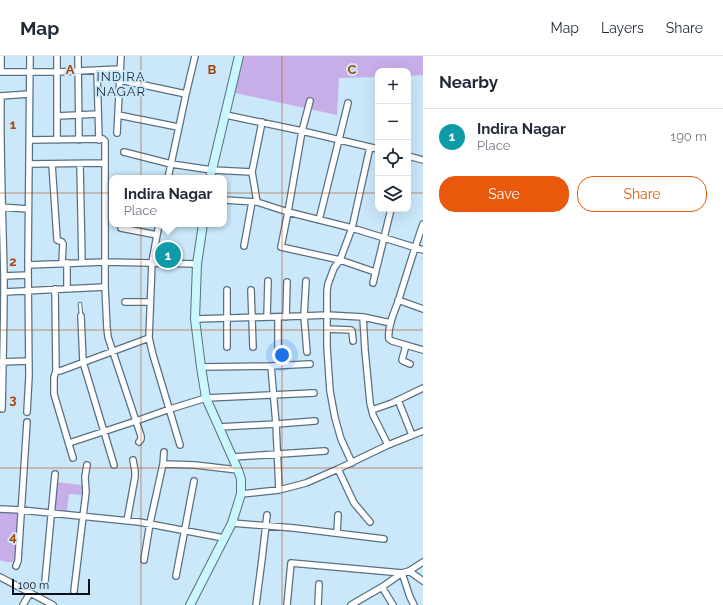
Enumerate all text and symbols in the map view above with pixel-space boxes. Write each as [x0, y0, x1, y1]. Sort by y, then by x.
text: Map [20, 17, 59, 39]
text: Map [551, 20, 579, 36]
text: Layers [601, 20, 644, 36]
text: Share [666, 20, 703, 36]
text: A [66, 62, 75, 77]
text: B [208, 62, 217, 77]
text: C [348, 62, 357, 77]
map controls [375, 68, 411, 212]
button: + [375, 68, 411, 104]
district label: INDIRA NAGAR [96, 69, 146, 99]
text: Nearby [439, 72, 498, 92]
button: − [375, 104, 411, 140]
text: 1 [10, 117, 17, 132]
text: Indira Nagar [477, 120, 566, 138]
text: 1 [449, 129, 455, 144]
text: 190 m [671, 129, 707, 144]
text: Place [477, 138, 510, 153]
button: locate [375, 140, 411, 176]
popup [109, 175, 227, 227]
button: layers [375, 176, 411, 212]
button: Save [439, 176, 569, 212]
button: Share [577, 176, 707, 212]
text: Indira Nagar [124, 185, 212, 203]
text: Place [124, 203, 157, 218]
pin: 1 [155, 240, 181, 270]
text: 2 [9, 254, 17, 269]
your location [272, 345, 292, 365]
text: 3 [9, 392, 17, 407]
text: 4 [9, 529, 17, 544]
scale bar [12, 577, 90, 596]
text: 100 m [18, 579, 49, 592]

